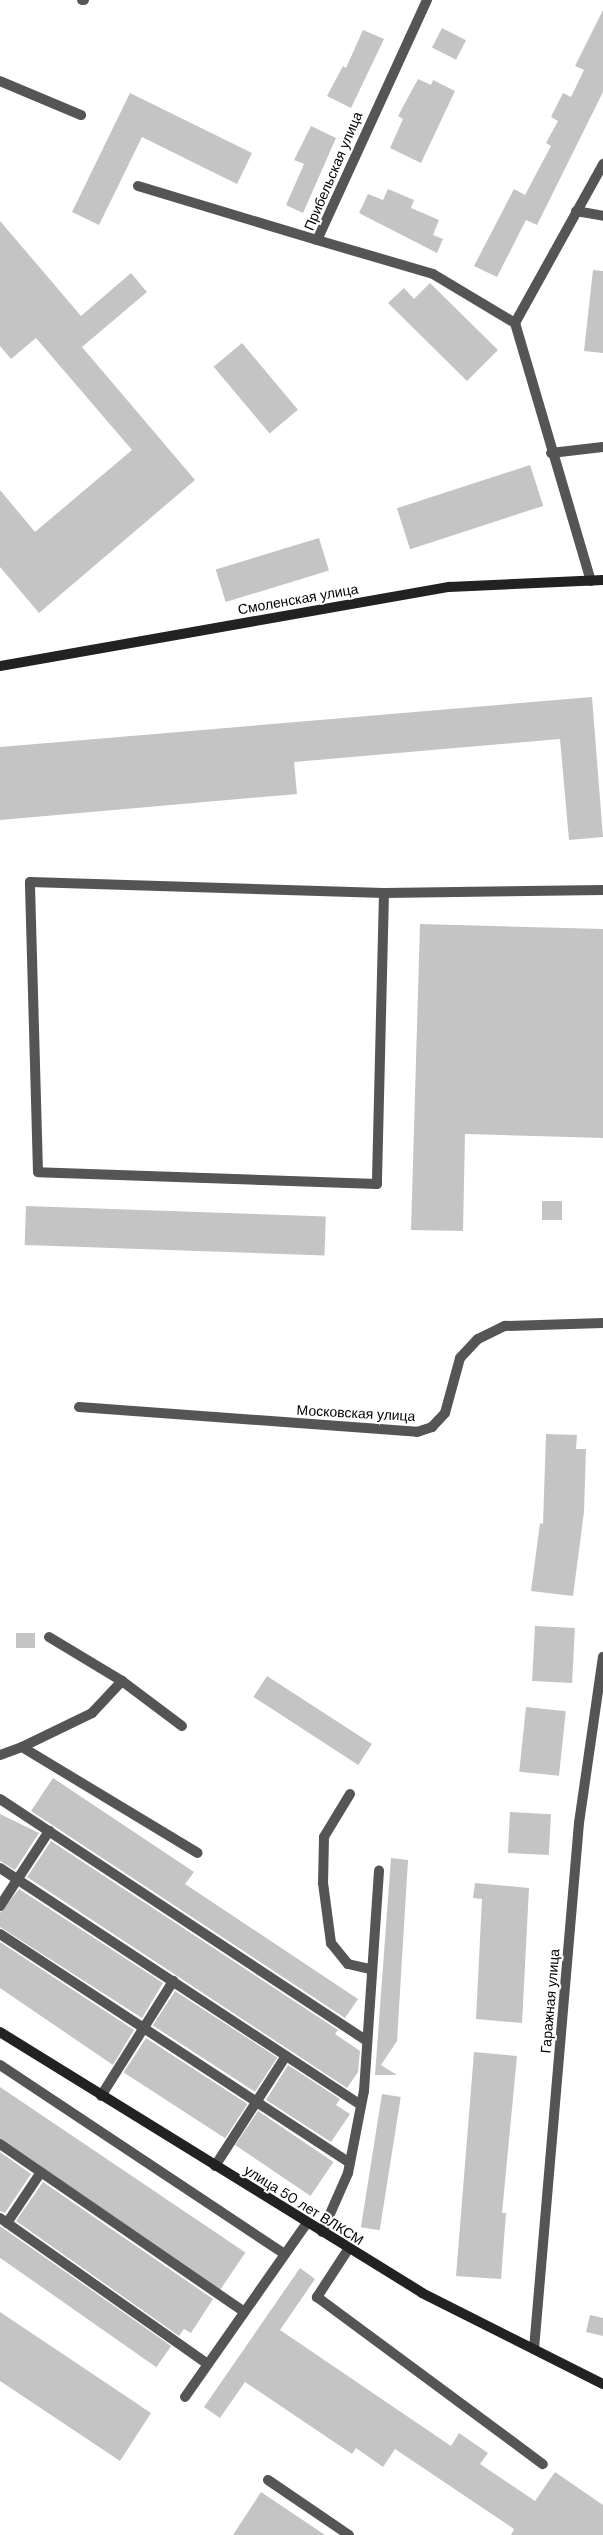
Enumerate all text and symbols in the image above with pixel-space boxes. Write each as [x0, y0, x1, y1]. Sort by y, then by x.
street label: Прибельская улица [300, 109, 366, 233]
street label: Смоленская улица [237, 580, 359, 618]
street label: Московская улица [296, 1401, 416, 1425]
street label: Гаражная улица [537, 1948, 563, 2054]
street label: улица 50 лет ВЛКСМ [241, 2161, 367, 2249]

